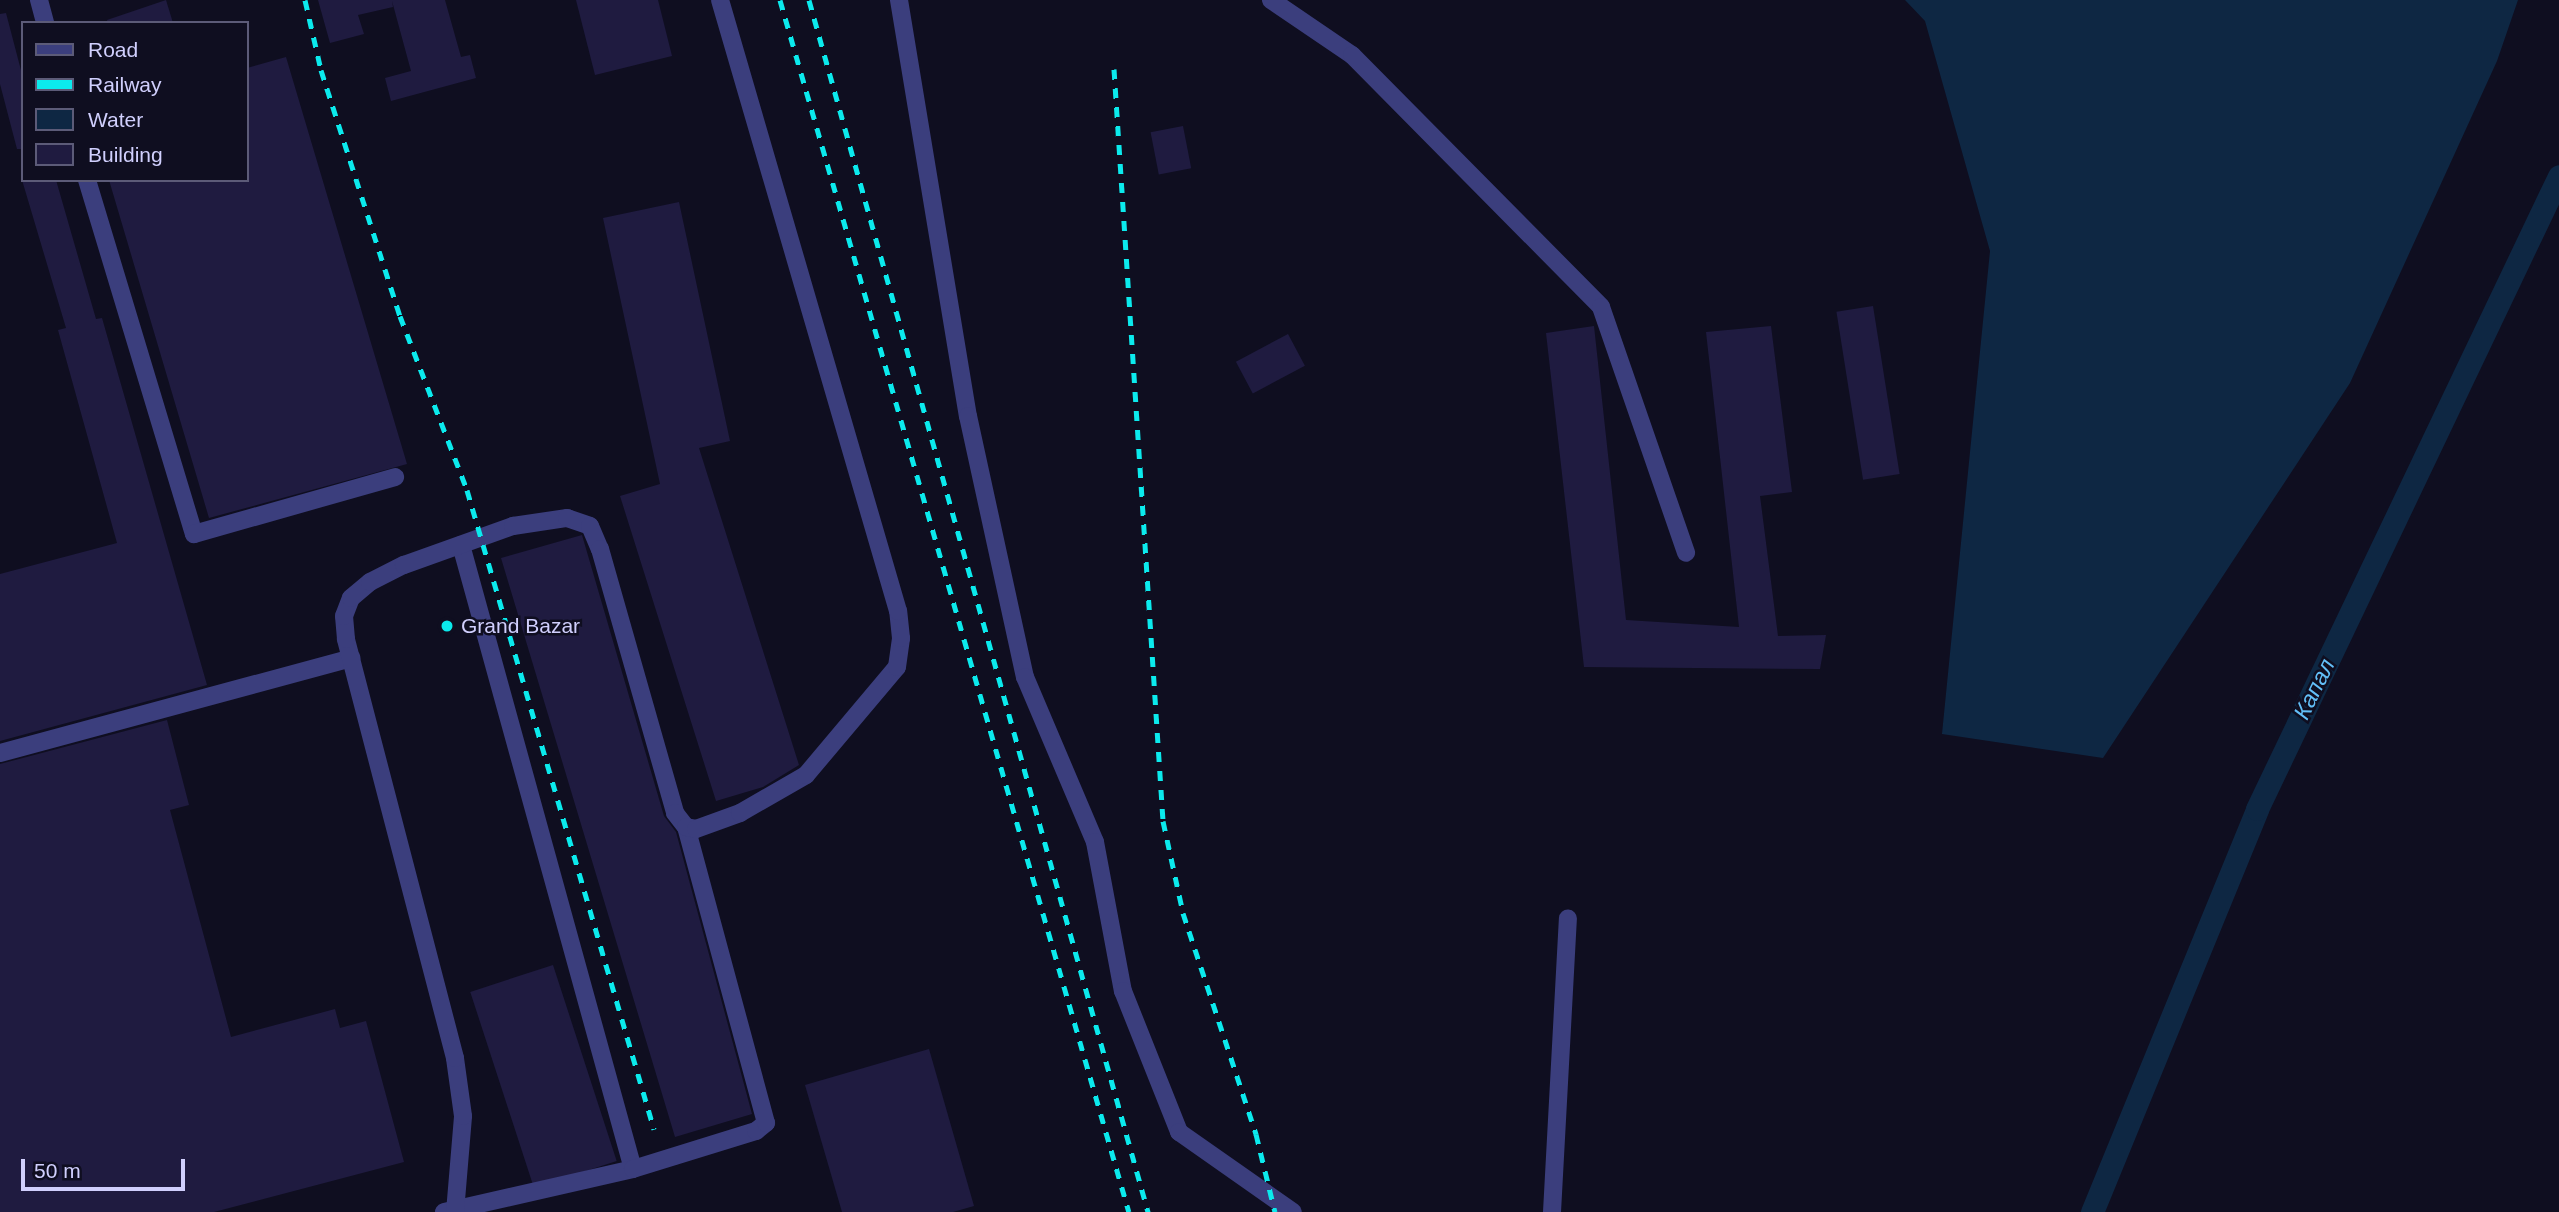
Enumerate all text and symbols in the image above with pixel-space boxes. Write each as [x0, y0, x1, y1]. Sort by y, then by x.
legend [21, 21, 248, 182]
text: Road [88, 38, 138, 61]
text: Railway [88, 73, 162, 96]
text: Water [88, 108, 143, 131]
text: Building [88, 143, 163, 166]
place label: Grand Bazar [461, 613, 580, 639]
marker: Grand Bazar [439, 618, 455, 634]
water label: Капал [2288, 654, 2340, 724]
scale bar [24, 1146, 189, 1190]
text: 50 m [34, 1159, 81, 1182]

